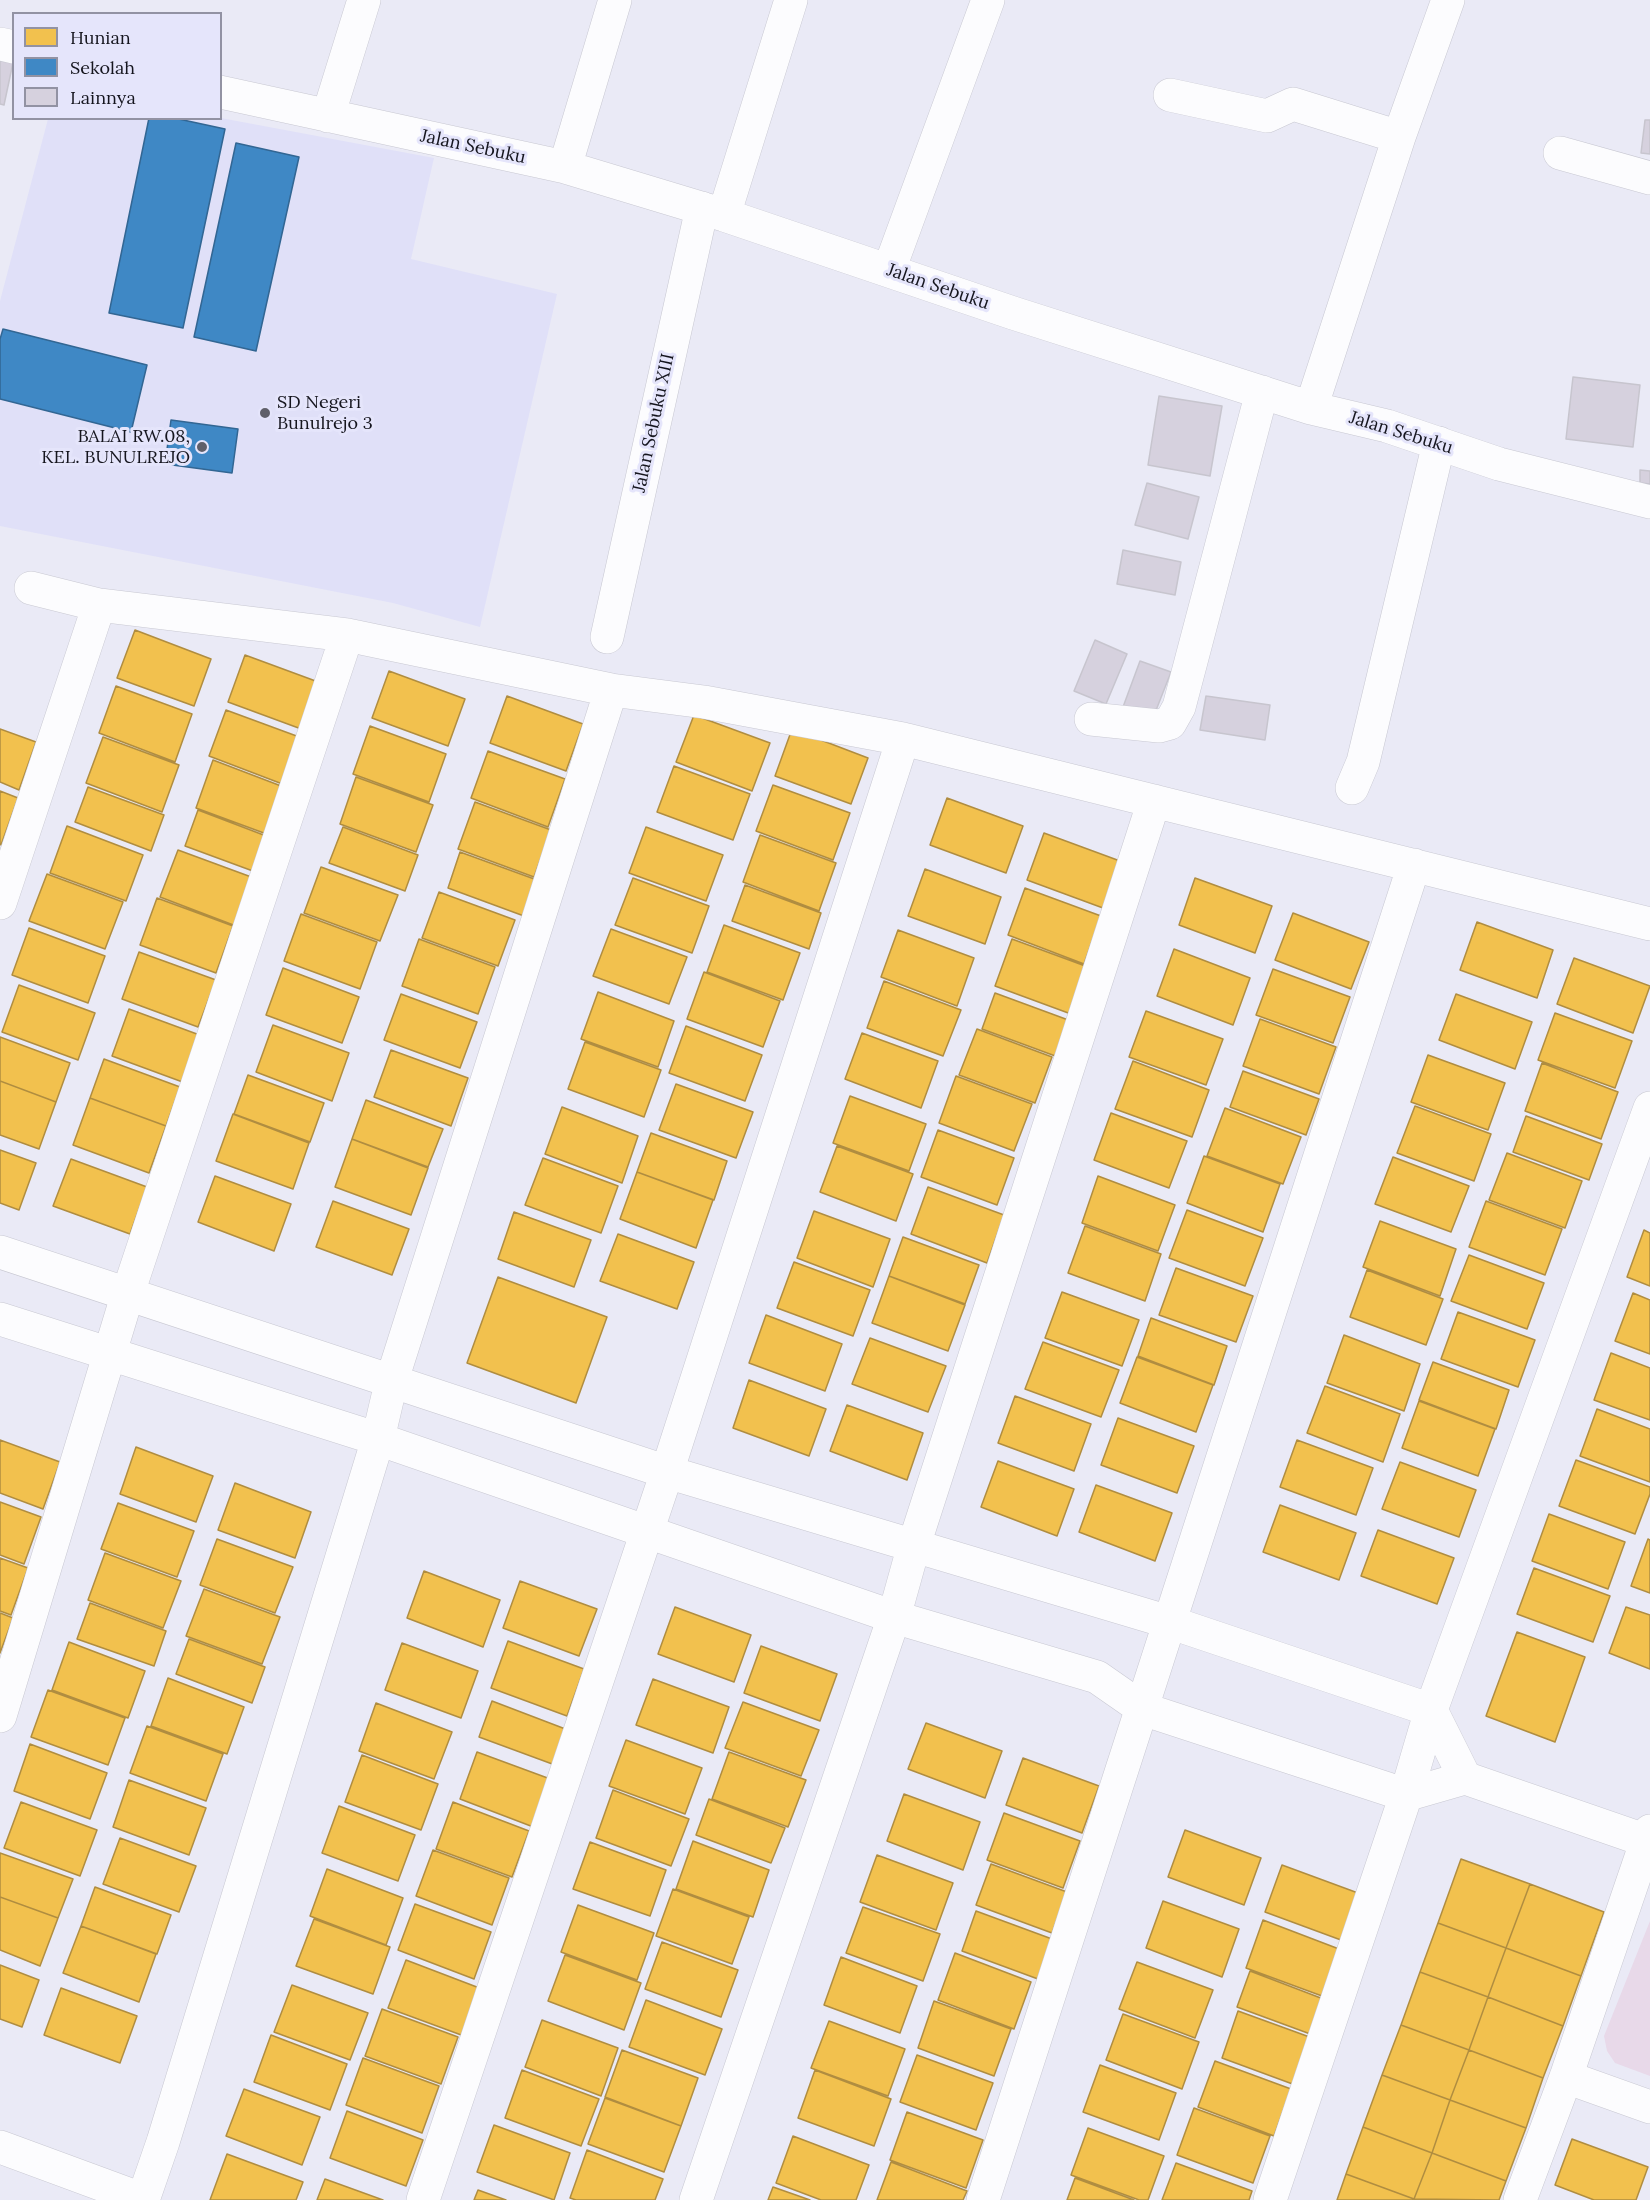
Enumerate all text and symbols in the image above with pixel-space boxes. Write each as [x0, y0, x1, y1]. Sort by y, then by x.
legend [12, 12, 222, 120]
text: Hunian [70, 26, 131, 49]
text: Sekolah [70, 56, 135, 79]
text: Lainnya [70, 86, 136, 109]
street label: Jalan Sebuku [418, 125, 528, 169]
street label: Jalan Sebuku [884, 259, 992, 315]
street label: Jalan Sebuku XIII [629, 351, 679, 495]
place label: SD Negeri Bunulrejo 3 [277, 392, 373, 434]
marker: SD Negeri Bunulrejo 3 [258, 406, 272, 420]
street label: Jalan Sebuku [1347, 407, 1455, 459]
place label: BALAI RW.08, KEL. BUNULREJO [41, 426, 190, 468]
marker: BALAI RW.08, KEL. BUNULREJO [195, 440, 209, 454]

